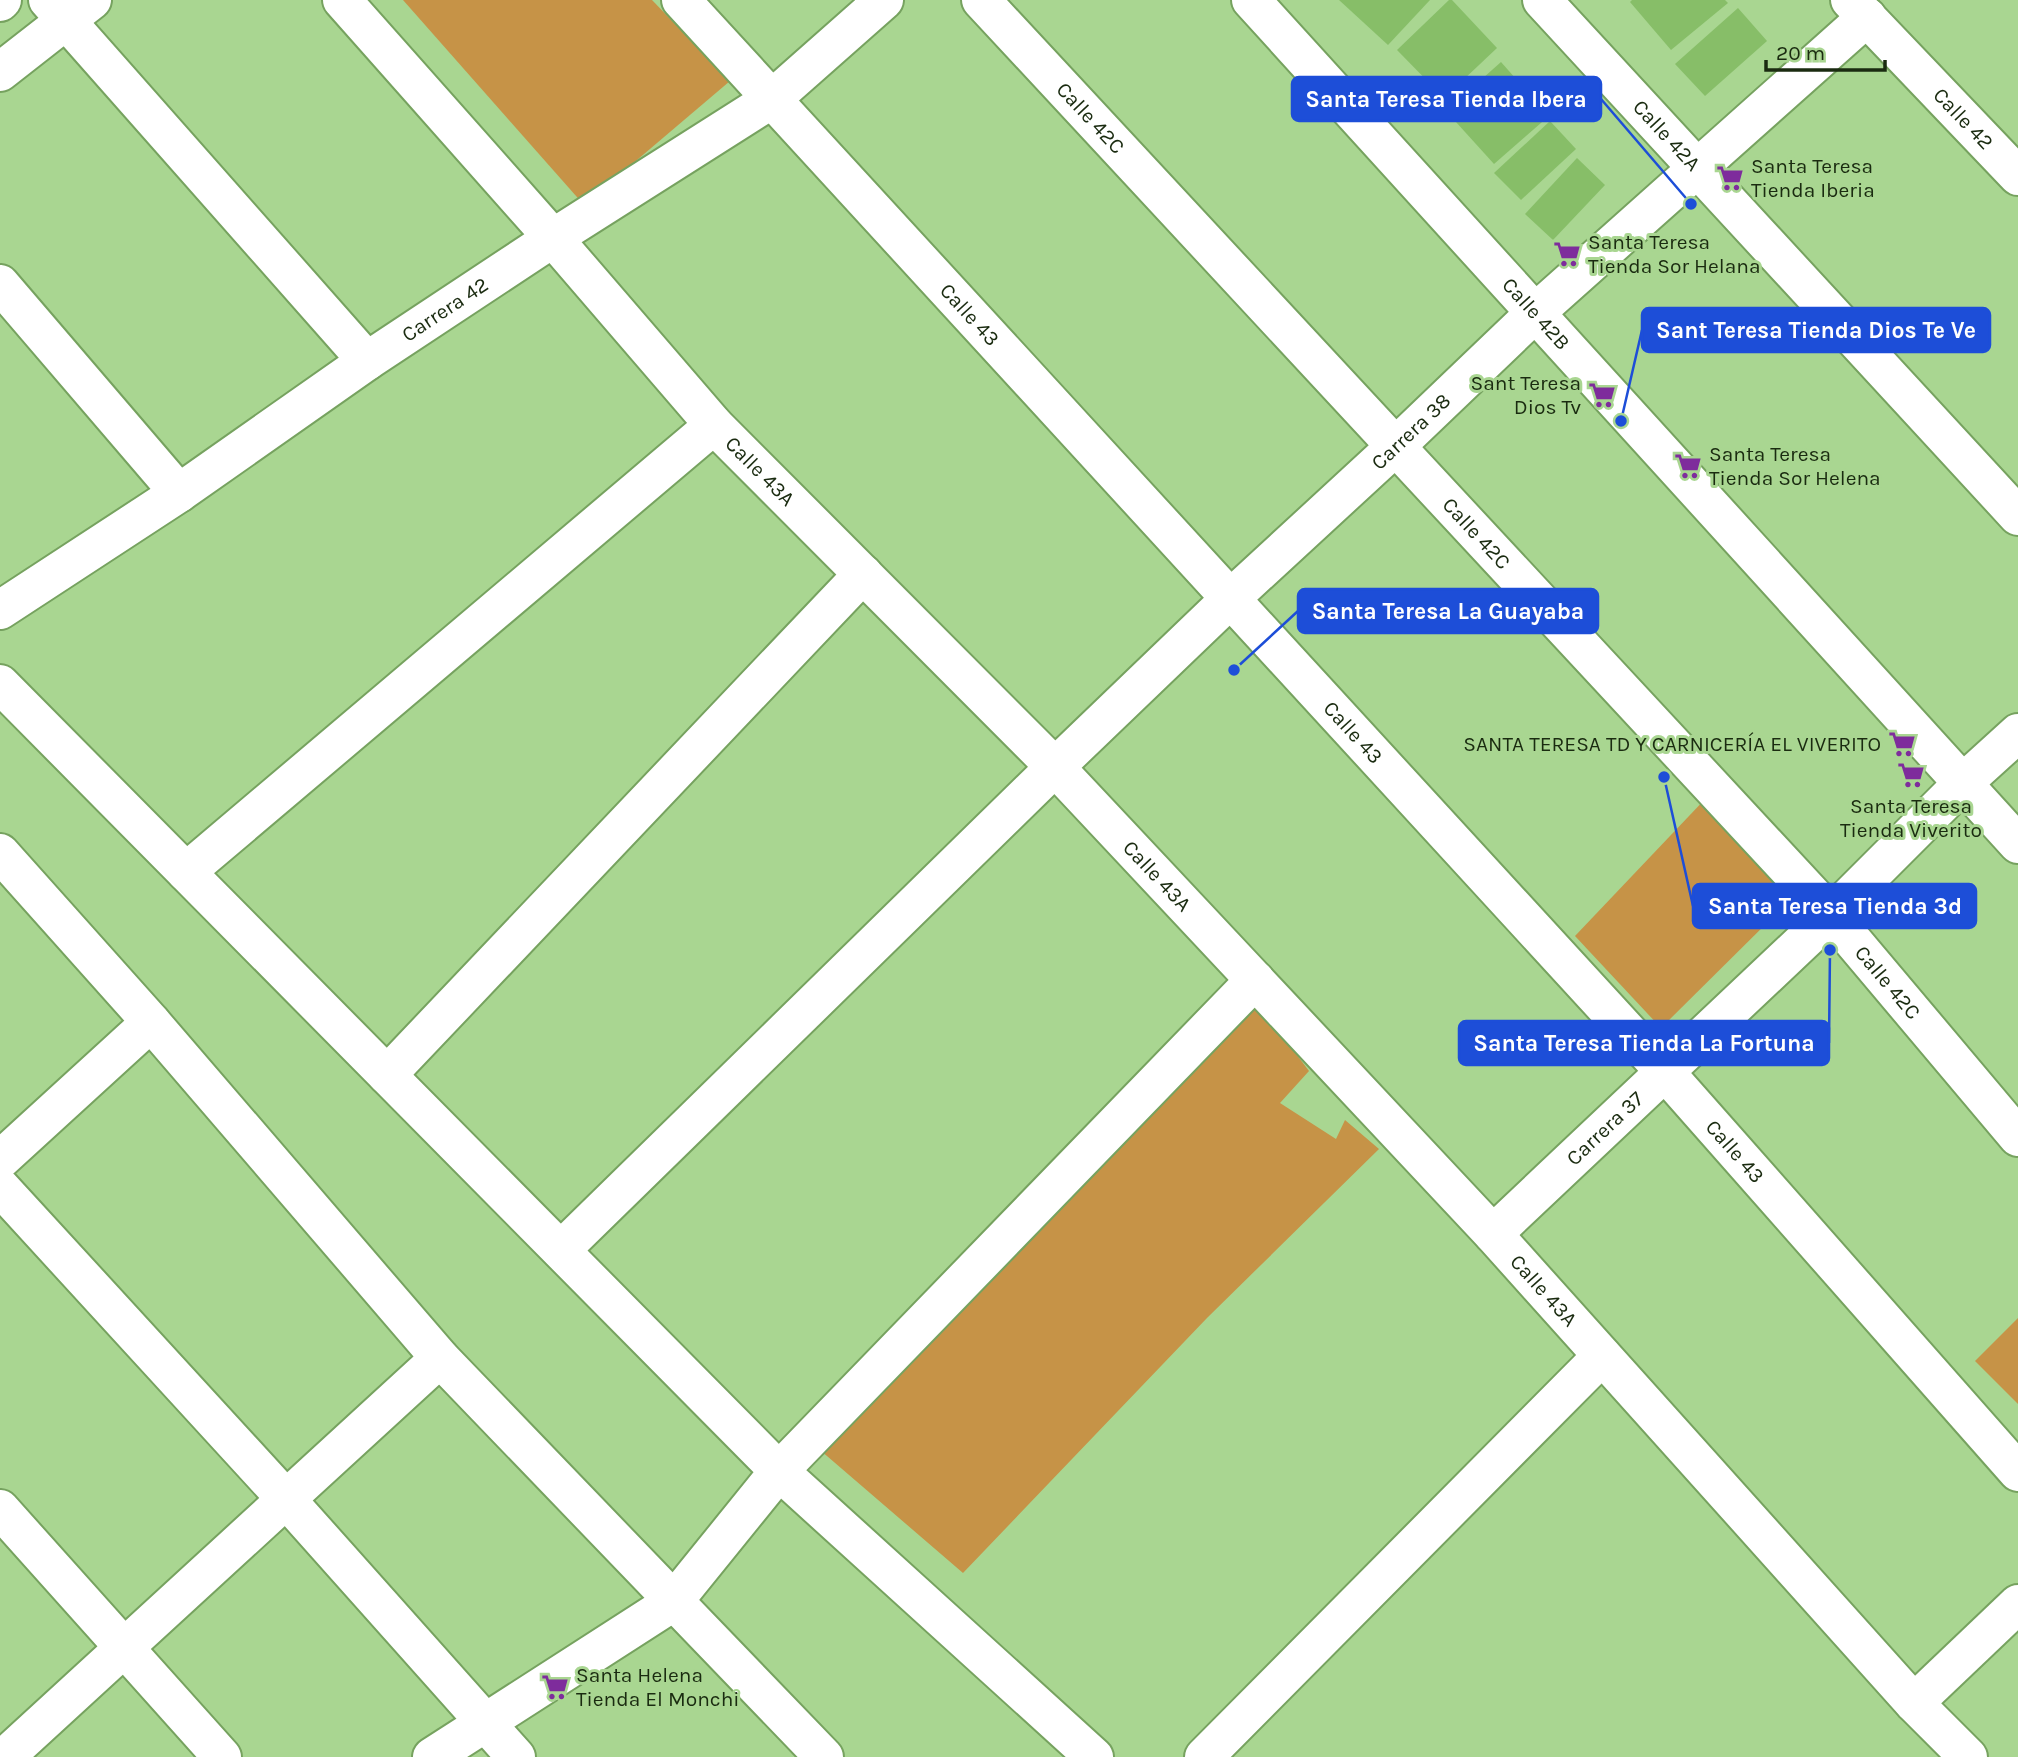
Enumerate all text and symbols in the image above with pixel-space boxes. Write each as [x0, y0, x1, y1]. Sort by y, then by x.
scale bar [1766, 28, 1885, 72]
text: 20 m [1776, 41, 1825, 65]
street label: Calle 42C [1052, 77, 1130, 159]
callout: Santa Teresa Tienda Ibera [1292, 77, 1601, 121]
street label: Calle 42 [1928, 83, 1998, 154]
text: Santa Teresa Tienda Ibera [1305, 86, 1587, 113]
street label: Calle 42A [1628, 95, 1705, 176]
place label: Santa Teresa Tienda Iberia [1751, 154, 1875, 202]
supermarket icon: Santa Teresa Tienda Iberia [1715, 163, 1745, 193]
place label: Santa Teresa Tienda Sor Helana [1588, 230, 1760, 278]
supermarket icon: Santa Teresa Tienda Sor Helana [1552, 239, 1582, 269]
street label: Carrera 42 [397, 272, 493, 347]
street label: Calle 42B [1497, 273, 1575, 355]
street label: Calle 43 [935, 278, 1004, 351]
callout: Sant Teresa Tienda Dios Te Ve [1642, 308, 1990, 352]
text: Sant Teresa Tienda Dios Te Ve [1656, 317, 1976, 344]
place label: Sant Teresa Dios Tv [1470, 371, 1581, 419]
supermarket icon: Sant Teresa Dios Tv [1587, 380, 1617, 410]
street label: Carrera 38 [1366, 388, 1455, 475]
street label: Calle 43A [720, 431, 800, 511]
place label: Santa Teresa Tienda Sor Helena [1709, 442, 1881, 490]
supermarket icon: Santa Teresa Tienda Sor Helena [1673, 451, 1703, 481]
street label: Calle 42C [1437, 493, 1515, 574]
callout: Santa Teresa La Guayaba [1298, 589, 1598, 633]
text: Santa Teresa La Guayaba [1312, 598, 1584, 625]
street label: Calle 43 [1319, 696, 1388, 768]
supermarket icon: SANTA TERESA TD Y CARNICERÍA EL VIVERITO [1887, 729, 1917, 759]
place label: SANTA TERESA TD Y CARNICERÍA EL VIVERITO [1463, 732, 1881, 756]
supermarket icon: Santa Teresa Tienda Viverito [1896, 760, 1926, 790]
place label: Santa Teresa Tienda Viverito [1840, 794, 1982, 842]
street label: Calle 43A [1118, 835, 1196, 916]
callout: Santa Teresa Tienda 3d [1693, 884, 1976, 928]
text: Santa Teresa Tienda 3d [1708, 893, 1962, 920]
street label: Calle 42C [1850, 941, 1926, 1024]
callout: Santa Teresa Tienda La Fortuna [1459, 1021, 1829, 1065]
text: Santa Teresa Tienda La Fortuna [1473, 1030, 1815, 1057]
street label: Carrera 37 [1562, 1086, 1649, 1170]
street label: Calle 43 [1701, 1115, 1769, 1188]
street label: Calle 43A [1505, 1250, 1582, 1331]
place label: Santa Helena Tienda El Monchi [576, 1663, 740, 1711]
supermarket icon: Santa Helena Tienda El Monchi [540, 1672, 570, 1702]

